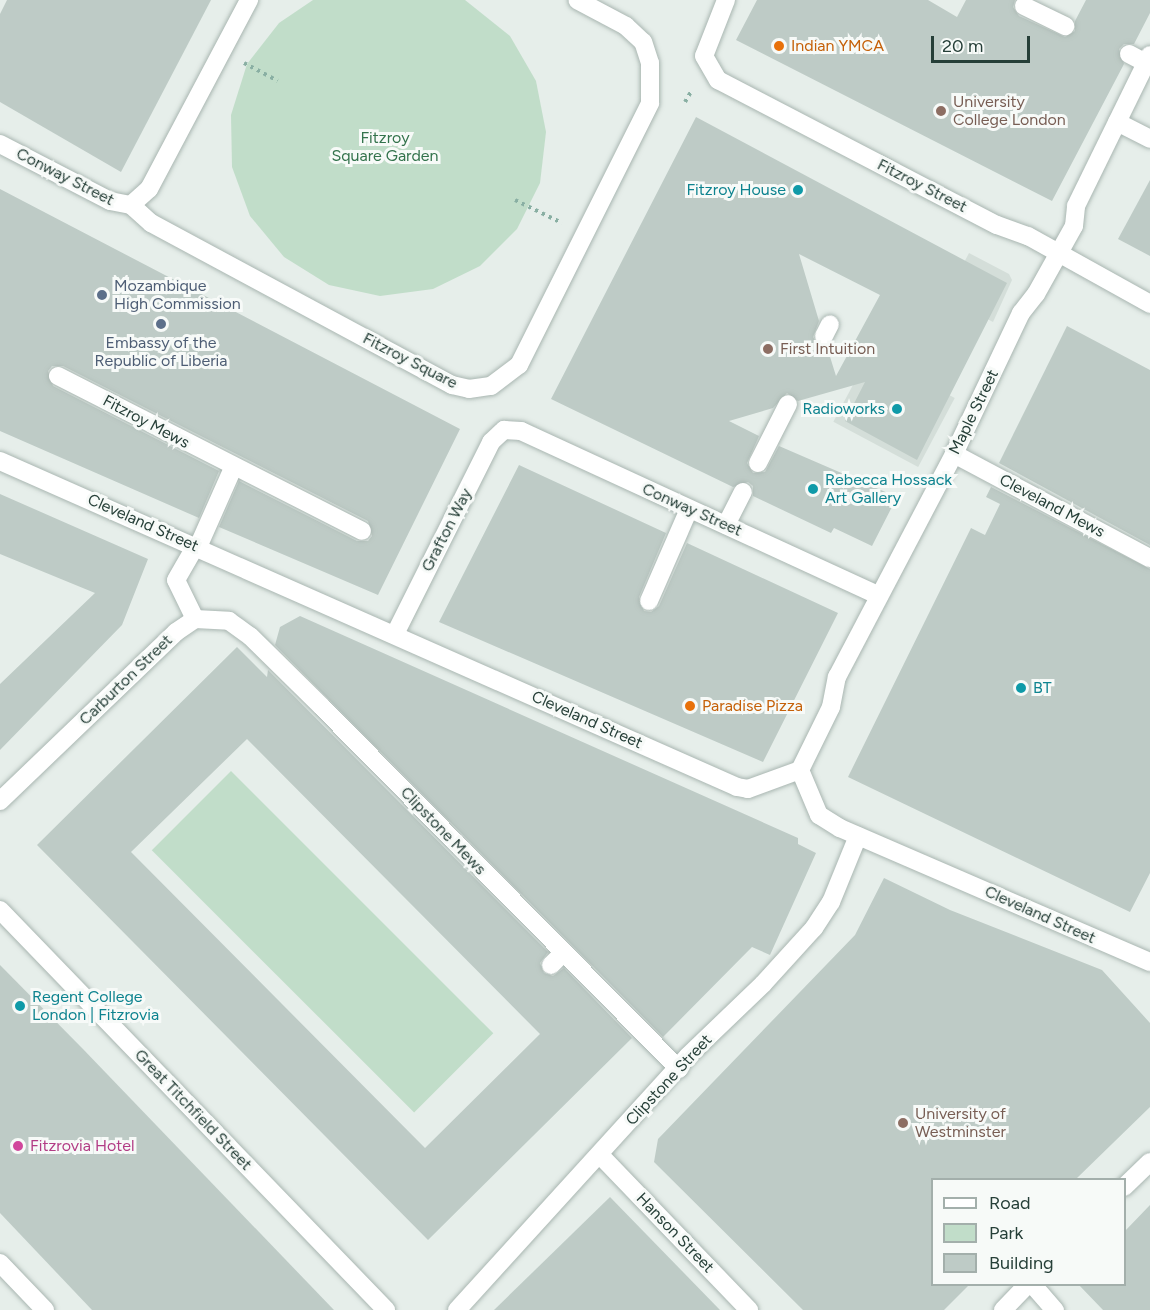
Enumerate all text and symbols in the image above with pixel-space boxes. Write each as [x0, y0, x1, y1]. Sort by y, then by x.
scale bar [934, 24, 1033, 62]
text: 20 m [942, 35, 983, 57]
place label: Indian YMCA [791, 36, 884, 56]
marker: Indian YMCA [772, 39, 786, 53]
place label: University College London [953, 92, 1066, 130]
marker: University College London [934, 104, 948, 118]
park label: Fitzroy Square Garden [331, 128, 439, 166]
street label: Conway Street [13, 144, 117, 210]
street label: Fitzroy Street [874, 155, 970, 217]
place label: Fitzroy House [686, 180, 786, 200]
marker: Fitzroy House [791, 183, 805, 197]
place label: Mozambique High Commission [114, 276, 241, 314]
marker: Mozambique High Commission [95, 288, 109, 302]
marker: Embassy of the Republic of Liberia [154, 317, 168, 331]
street label: Fitzroy Square [360, 329, 460, 393]
place label: Embassy of the Republic of Liberia [95, 333, 227, 371]
place label: First Intuition [780, 339, 875, 359]
marker: First Intuition [761, 342, 775, 356]
street label: Maple Street [945, 366, 1003, 458]
street label: Fitzroy Mews [99, 391, 193, 453]
place label: Radioworks [802, 399, 885, 419]
marker: Radioworks [890, 402, 904, 416]
place label: Rebecca Hossack Art Gallery [825, 470, 952, 508]
street label: Cleveland Mews [996, 470, 1108, 542]
street label: Conway Street [639, 479, 745, 541]
marker: Rebecca Hossack Art Gallery [806, 482, 820, 496]
street label: Grafton Way [418, 485, 476, 575]
street label: Cleveland Street [85, 490, 201, 556]
street label: Carburton Street [76, 631, 176, 729]
place label: BT [1033, 678, 1052, 698]
marker: BT [1014, 681, 1028, 695]
street label: Cleveland Street [529, 687, 645, 753]
place label: Paradise Pizza [702, 696, 803, 716]
marker: Paradise Pizza [683, 699, 697, 713]
street label: Clipstone Mews [396, 783, 490, 879]
street label: Cleveland Street [982, 882, 1098, 948]
place label: Regent College London | Fitzrovia [32, 987, 159, 1025]
marker: Regent College London | Fitzrovia [13, 999, 27, 1013]
street label: Clipstone Street [622, 1031, 716, 1129]
street label: Great Titchfield Street [130, 1046, 256, 1174]
place label: University of Westminster [915, 1104, 1006, 1142]
marker: University of Westminster [896, 1116, 910, 1130]
place label: Fitzrovia Hotel [30, 1136, 134, 1156]
marker: Fitzrovia Hotel [11, 1139, 25, 1153]
legend [931, 1178, 1126, 1286]
street label: Hanson Street [632, 1189, 718, 1277]
text: Road [989, 1192, 1030, 1214]
text: Park [989, 1222, 1023, 1244]
text: Building [989, 1252, 1054, 1274]

